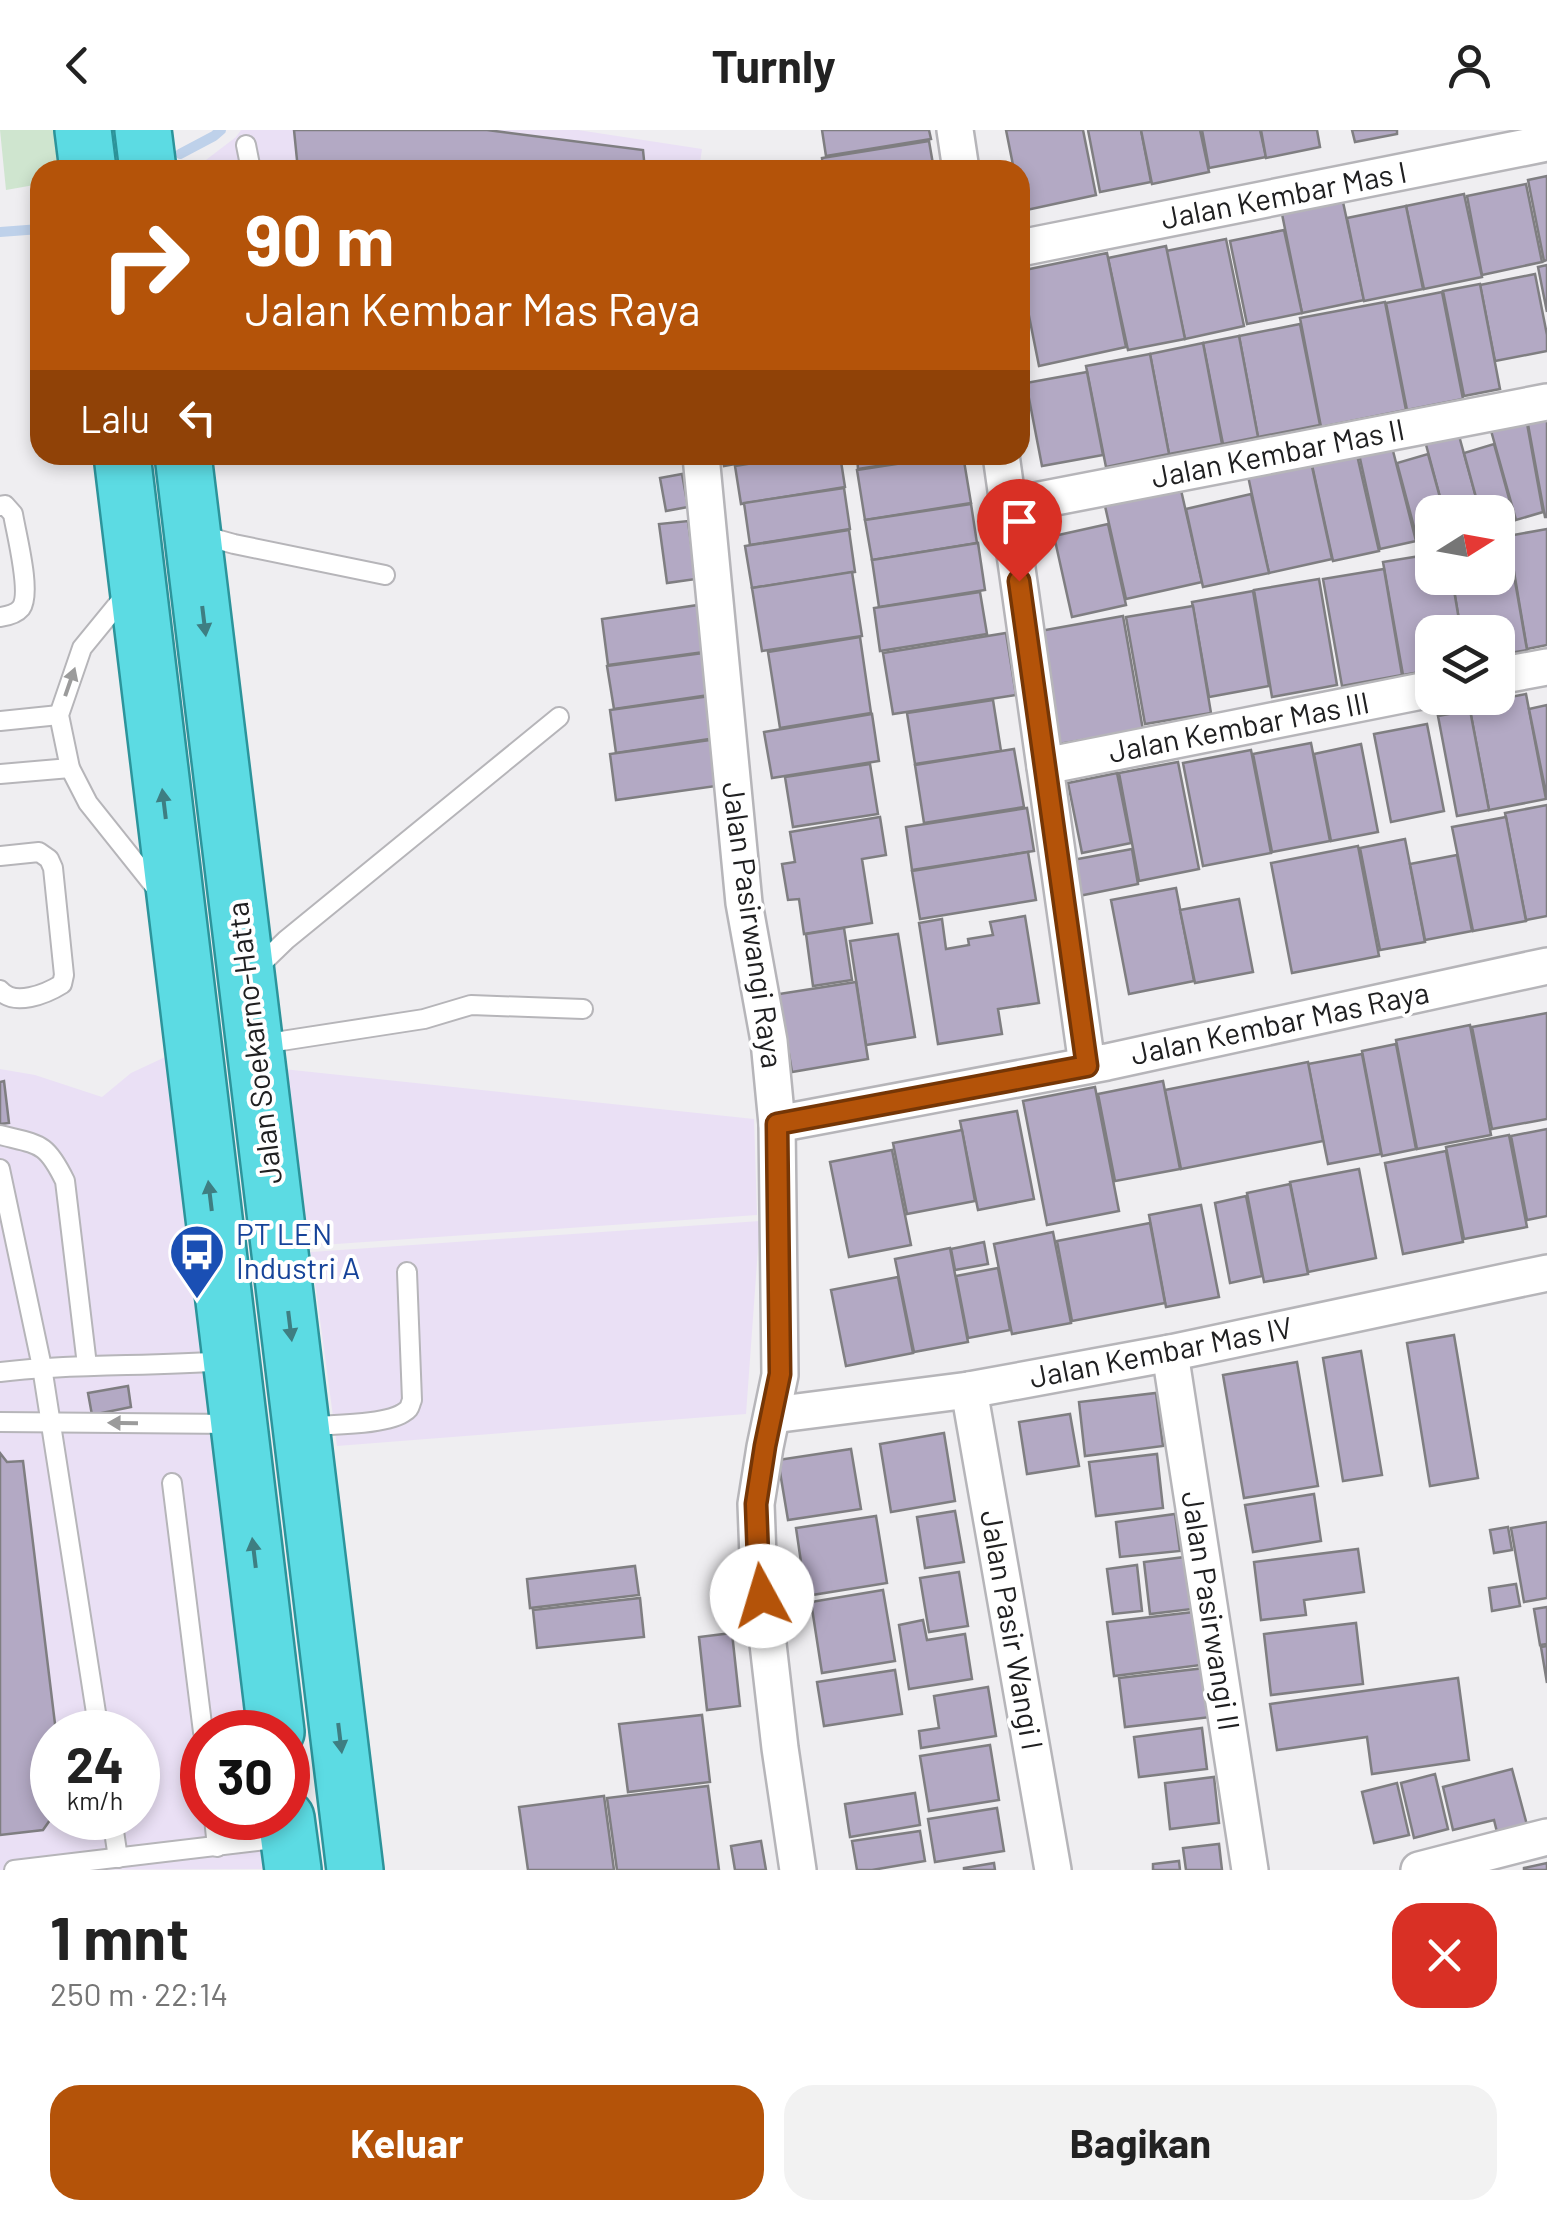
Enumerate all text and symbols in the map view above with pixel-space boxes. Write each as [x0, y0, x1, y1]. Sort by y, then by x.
icon: back [50, 38, 105, 93]
text: Turnly [711, 38, 836, 92]
icon: person [1442, 38, 1497, 93]
street label: Jalan Kembar Mas I [1158, 153, 1409, 235]
text: 90 m [245, 196, 395, 280]
icon: right [80, 200, 210, 330]
text: Jalan Kembar Mas Raya [245, 281, 701, 335]
icon: left [170, 390, 225, 445]
text: Lalu [80, 395, 150, 441]
street label: Jalan Kembar Mas II [1148, 410, 1407, 494]
pin [977, 479, 1062, 582]
icon: arrive [992, 494, 1047, 549]
north arrow [1415, 495, 1515, 595]
map controls [1415, 495, 1515, 715]
one-way arrow [196, 606, 212, 638]
button: layers [1415, 615, 1515, 715]
one-way arrow [64, 667, 79, 697]
street label: Jalan Kembar Mas III [1105, 683, 1372, 769]
street label: Jalan Pasirwangi Raya [716, 779, 792, 1070]
one-way arrow [156, 787, 172, 819]
street label: Jalan Soekarno-Hatta [218, 900, 288, 1186]
street label: Jalan Kembar Mas Raya [1127, 973, 1432, 1071]
one-way arrow [202, 1180, 218, 1211]
place label: PT LEN Industri A [236, 1215, 360, 1285]
bus stop icon: PT LEN Industri A [167, 1222, 227, 1301]
street label: Jalan Kembar Mas IV [1026, 1308, 1295, 1394]
one-way arrow [282, 1311, 298, 1342]
one-way arrow [107, 1414, 139, 1430]
street label: Jalan Pasirwangi II [1175, 1488, 1249, 1733]
street label: Jalan Pasir Wangi I [974, 1507, 1052, 1752]
one-way arrow [245, 1537, 261, 1569]
position arrow [710, 1544, 814, 1648]
speed limit sign: 30 [180, 1710, 310, 1840]
one-way arrow [332, 1722, 348, 1754]
text: 24 [66, 1733, 124, 1793]
text: km/h [67, 1785, 123, 1815]
text: 1 mnt [50, 1900, 189, 1972]
button: close [1392, 1903, 1497, 2008]
text: 250 m · 22:14 [50, 1974, 228, 2012]
button: Keluar [50, 2085, 764, 2200]
button: Bagikan [784, 2085, 1497, 2200]

